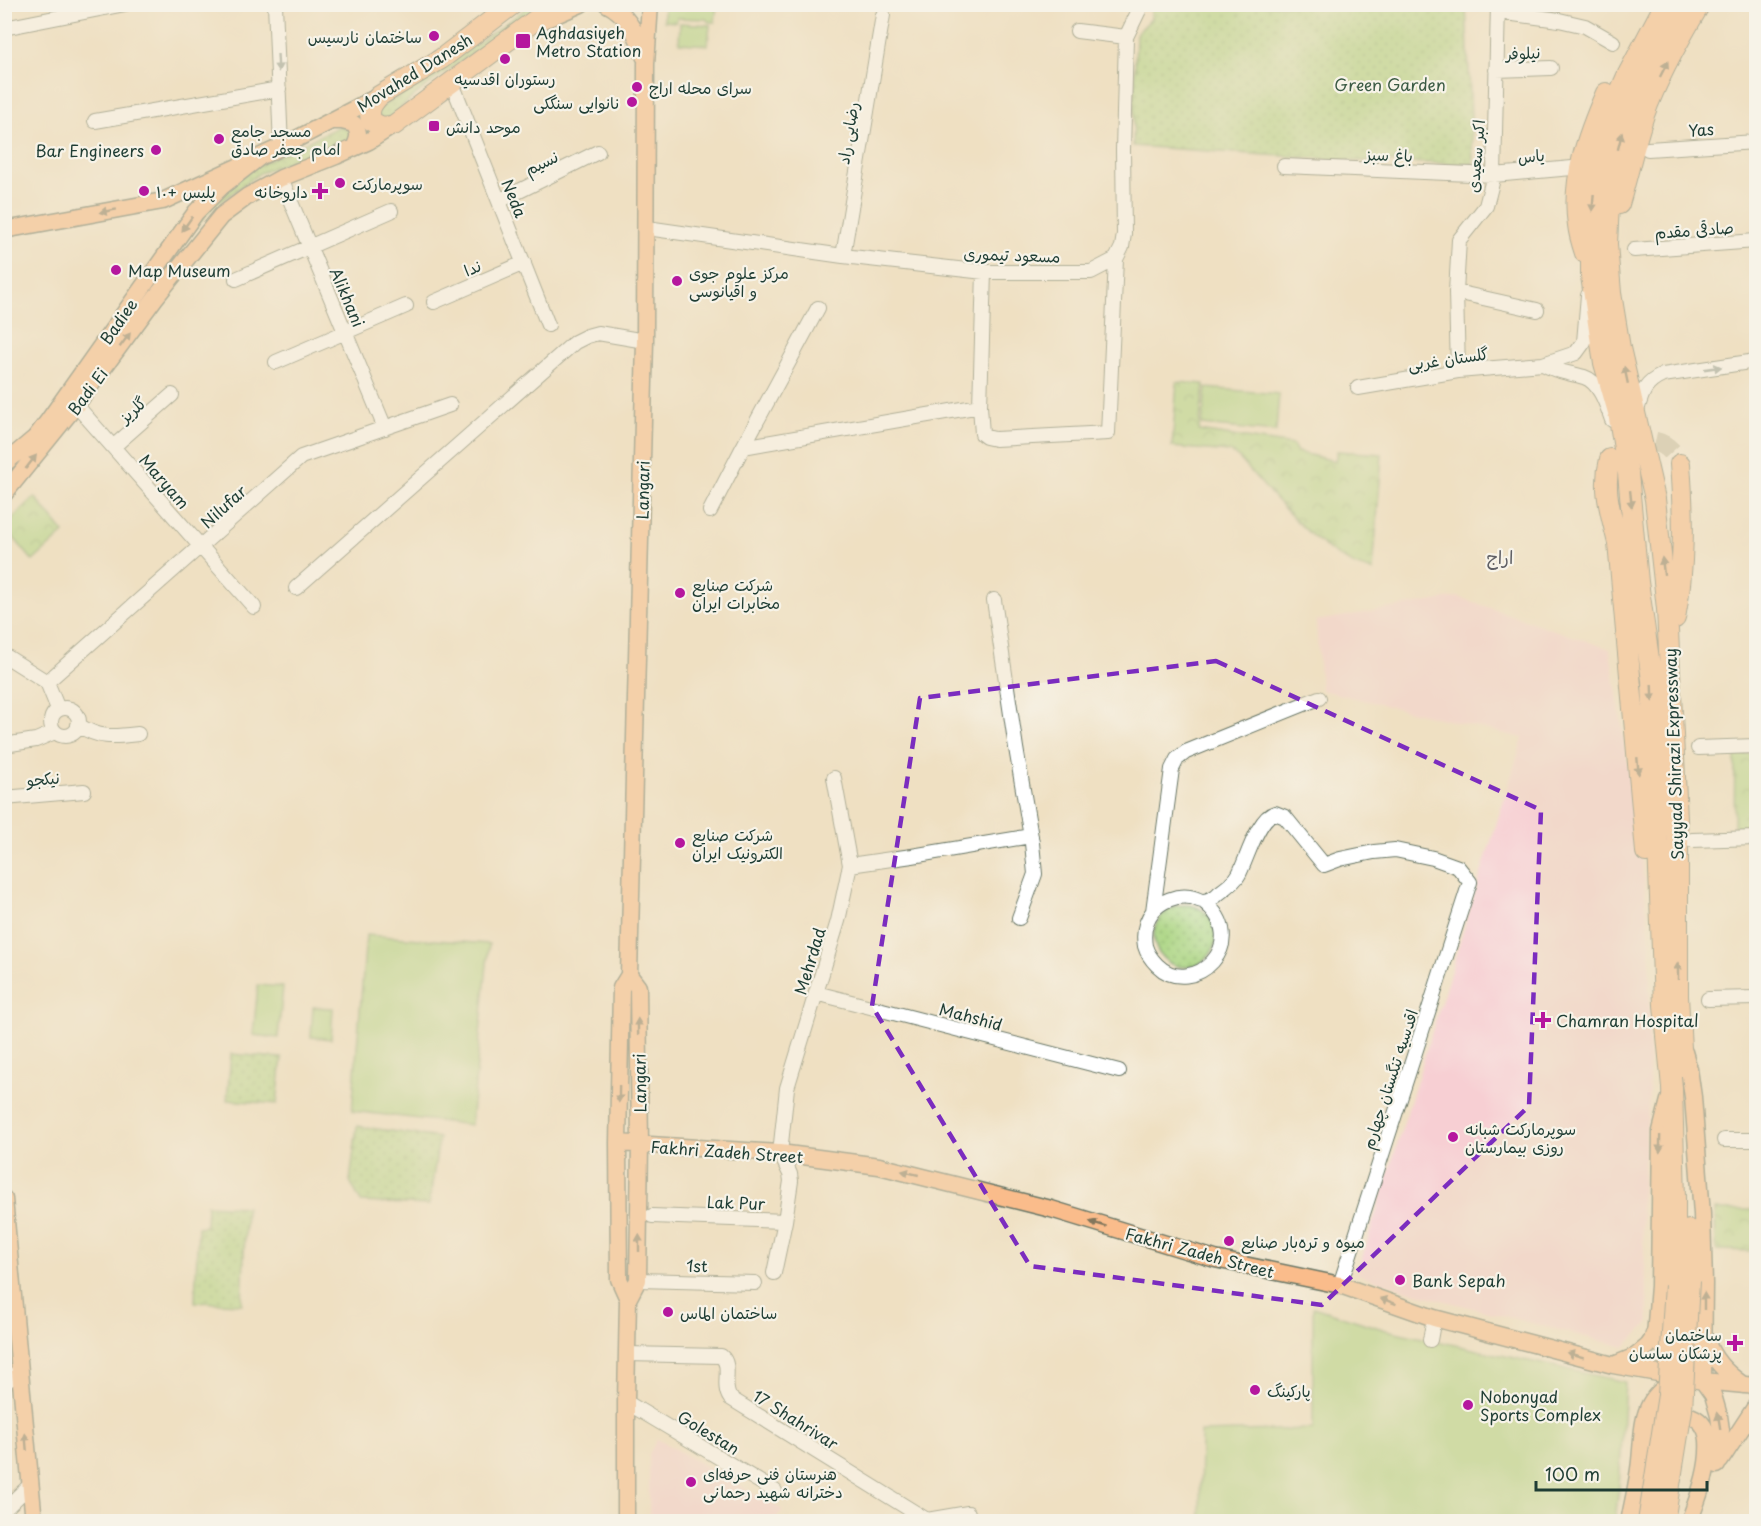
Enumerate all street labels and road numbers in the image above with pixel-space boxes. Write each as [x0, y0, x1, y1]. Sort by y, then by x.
street label: Movahed Danesh [352, 27, 476, 117]
street label: نیلوفر [1503, 39, 1541, 65]
street label: رضایی راد [830, 100, 864, 166]
street label: Yas [1687, 116, 1715, 142]
street label: اکبر سعیدی [1460, 118, 1490, 194]
street label: باغ سبز [1363, 141, 1413, 168]
street label: یاس [1516, 142, 1546, 168]
street label: نسیم [520, 144, 563, 182]
street label: Neda [496, 175, 534, 221]
street label: صادقی مقدم [1654, 214, 1735, 246]
street label: مسعود تیموری [963, 240, 1061, 268]
street label: ندا [460, 253, 484, 281]
street label: Alikhani [325, 263, 371, 331]
street label: Badiee [93, 293, 143, 349]
street label: گلستان غربی [1406, 340, 1490, 376]
street label: Badi Ei [61, 362, 113, 420]
street label: گلریز [111, 390, 151, 429]
street label: Maryam [134, 448, 196, 514]
street label: Langari [629, 460, 655, 520]
street label: Nilufar [195, 478, 252, 533]
street label: Sayyad Shirazi Expressway [1657, 648, 1689, 860]
street label: نیکجو [24, 765, 60, 792]
street label: Mehrdad [787, 924, 831, 998]
street label: Mahshid [937, 996, 1005, 1036]
street label: اقدسیه تنگستان چهارم [1355, 1006, 1425, 1153]
street label: Langari [626, 1053, 652, 1113]
street label: Fakhri Zadeh Street [650, 1134, 805, 1168]
street label: Lak Pur [706, 1189, 766, 1215]
street label: Fakhri Zadeh Street [1123, 1221, 1277, 1284]
street label: 1st [686, 1253, 708, 1277]
street label: 17 Shahrivar [749, 1383, 844, 1455]
street label: Golestan [673, 1404, 745, 1460]

